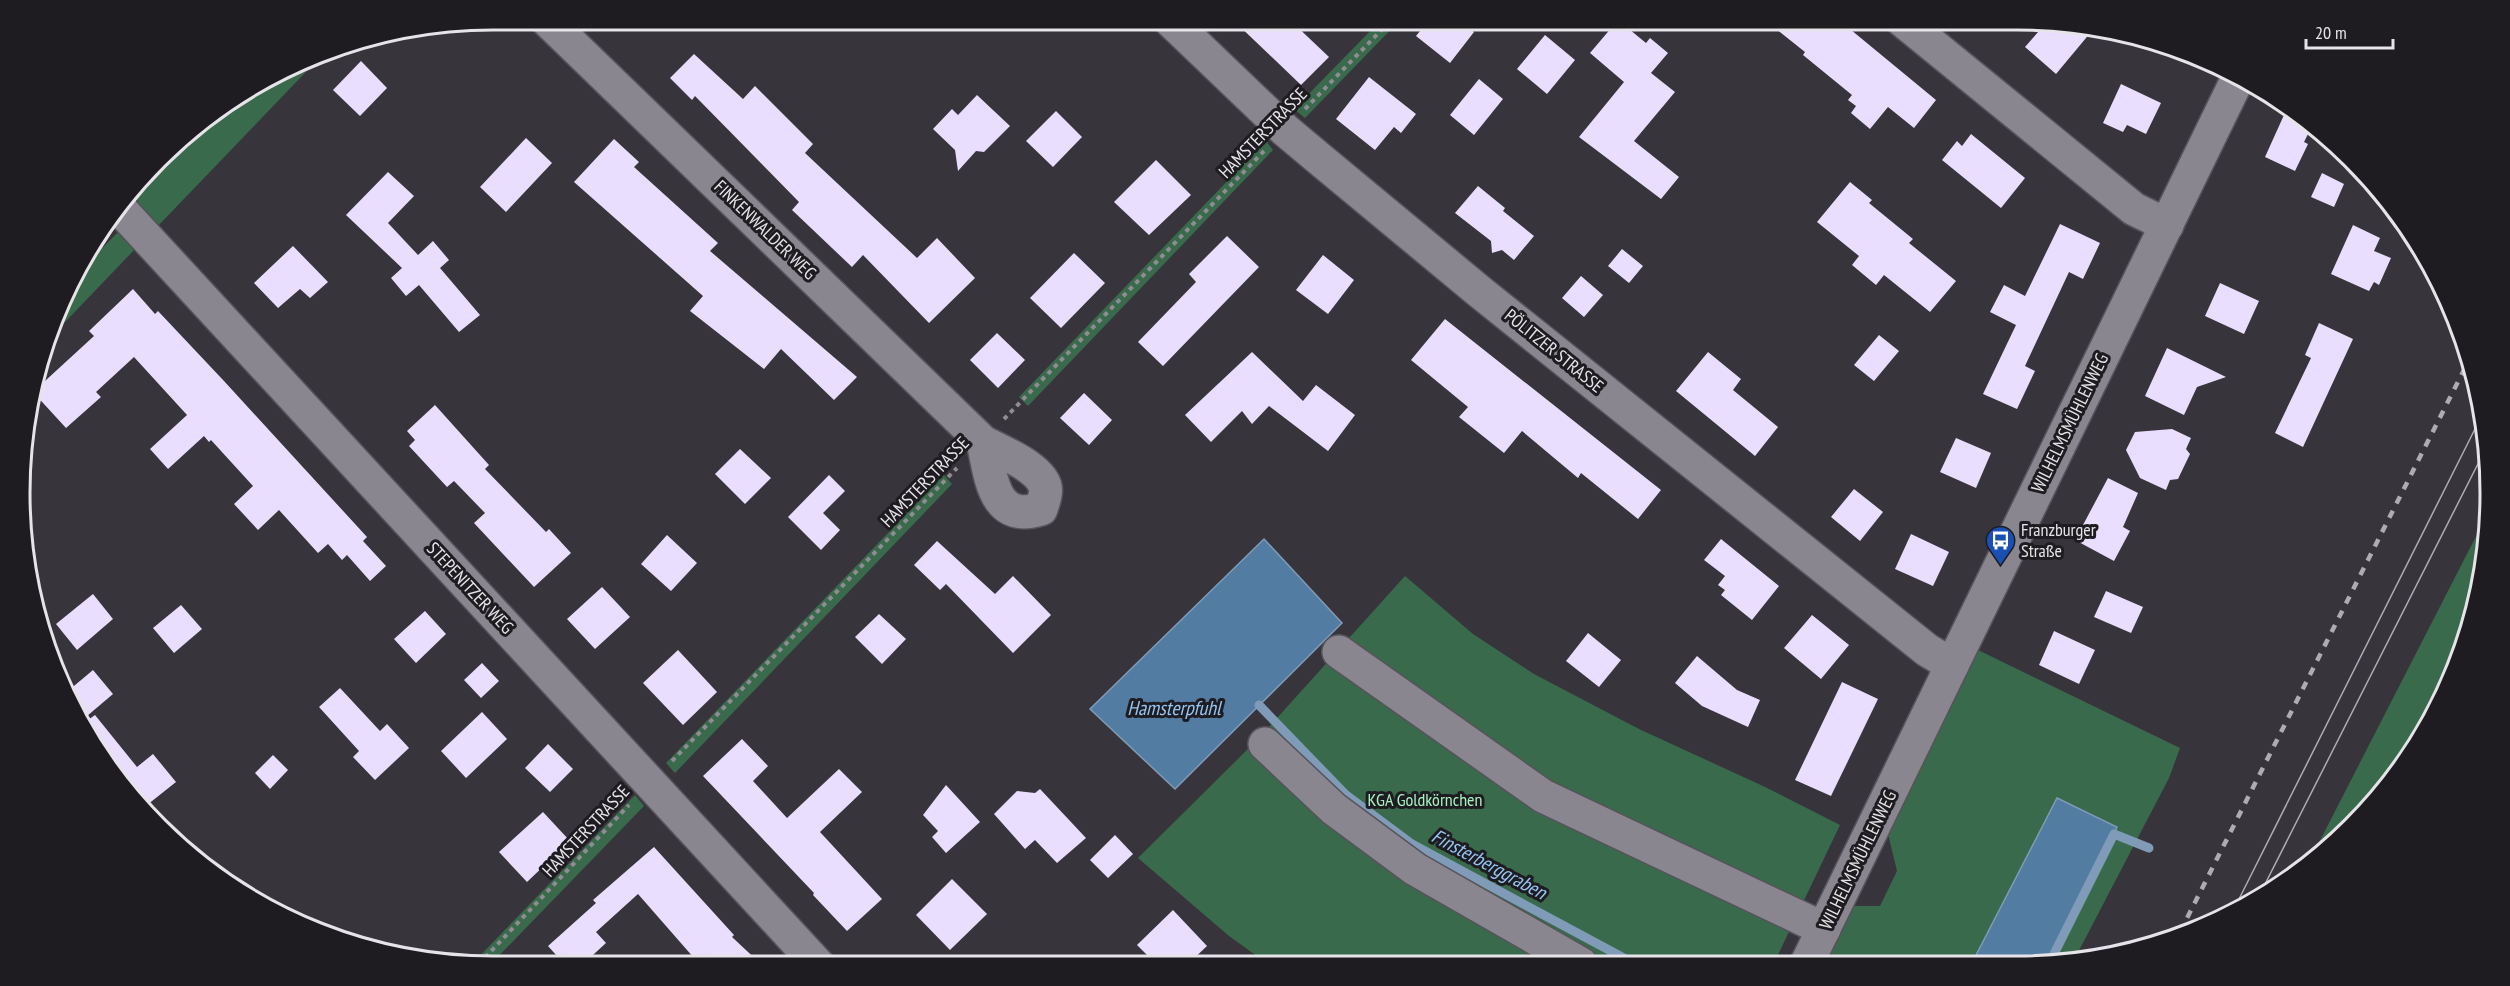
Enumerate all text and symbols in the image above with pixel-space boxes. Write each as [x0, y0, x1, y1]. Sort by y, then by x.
scale bar [2306, 12, 2393, 50]
text: 20 m [2315, 21, 2347, 44]
street label: HAMSTERSTRASSE [1214, 82, 1312, 183]
street label: FINKENWALDER WEG [709, 175, 821, 284]
street label: PÖLITZER STRASSE [1500, 304, 1608, 398]
street label: WILHELMSMÜHLENWEG [2026, 349, 2113, 496]
street label: HAMSTERSTRASSE [876, 431, 974, 532]
place label: Franzburger Straße [2021, 518, 2096, 562]
bus stop icon: Franzburger Straße [1984, 524, 2016, 566]
street label: STEPENITZER WEG [422, 537, 519, 638]
water label: Hamsterpfuhl [1127, 695, 1223, 721]
street label: HAMSTERSTRASSE [537, 780, 634, 881]
street label: WILHELMSMÜHLENWEG [1814, 786, 1901, 933]
park label: KGA Goldkörnchen [1368, 788, 1482, 811]
water label: Finsterberggraben [1427, 823, 1552, 906]

